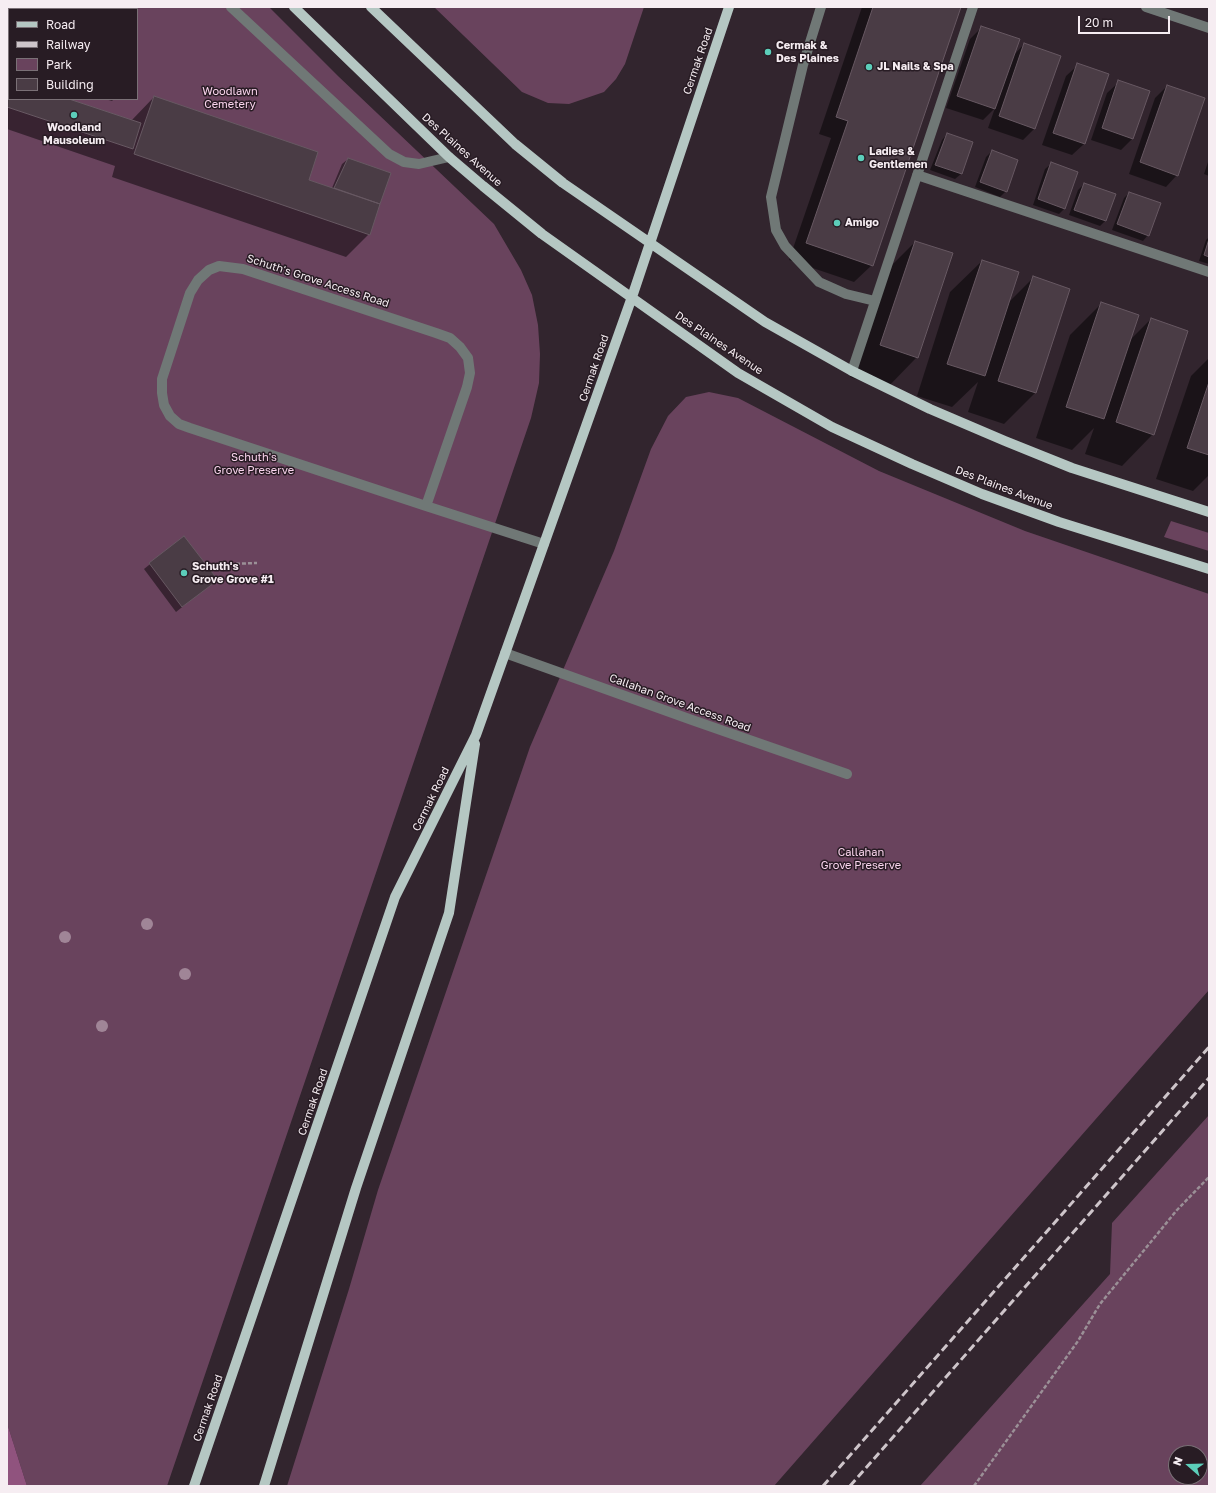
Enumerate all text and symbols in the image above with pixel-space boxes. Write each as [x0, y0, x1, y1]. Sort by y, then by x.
legend [8, 8, 138, 100]
scale bar [1080, 8, 1172, 34]
text: 20 m [1085, 15, 1113, 30]
text: Road [46, 17, 75, 32]
street label: Cermak Road [680, 26, 716, 96]
text: Railway [46, 37, 91, 52]
place label: Cermak & Des Plaines [776, 39, 839, 65]
marker: Cermak & Des Plaines [763, 47, 773, 57]
text: Park [46, 57, 72, 72]
place label: JL Nails & Spa [877, 60, 954, 74]
marker: JL Nails & Spa [864, 62, 874, 72]
text: Building [46, 77, 94, 92]
park label: Woodlawn Cemetery [202, 85, 258, 111]
marker: Woodland Mausoleum [69, 110, 79, 120]
street label: Des Plaines Avenue [419, 111, 505, 189]
place label: Woodland Mausoleum [43, 121, 105, 147]
place label: Ladies & Gentlemen [869, 145, 928, 171]
marker: Ladies & Gentlemen [856, 153, 866, 163]
place label: Amigo [845, 216, 879, 230]
marker: Amigo [832, 218, 842, 228]
street label: Schuth's Grove Access Road [245, 252, 391, 310]
street label: Des Plaines Avenue [673, 309, 765, 377]
street label: Cermak Road [576, 333, 612, 403]
park label: Schuth's Grove Preserve [214, 451, 294, 477]
street label: Des Plaines Avenue [954, 463, 1054, 513]
place label: Schuth's Grove Grove #1 [192, 560, 274, 586]
marker: Schuth's Grove Grove #1 [179, 568, 189, 578]
street label: Callahan Grove Access Road [607, 671, 753, 735]
street label: Cermak Road [410, 765, 452, 833]
park label: Callahan Grove Preserve [821, 846, 901, 872]
street label: Cermak Road [295, 1067, 331, 1137]
street label: Cermak Road [190, 1373, 226, 1443]
north arrow [1168, 1445, 1208, 1485]
text: N [1170, 1455, 1185, 1467]

